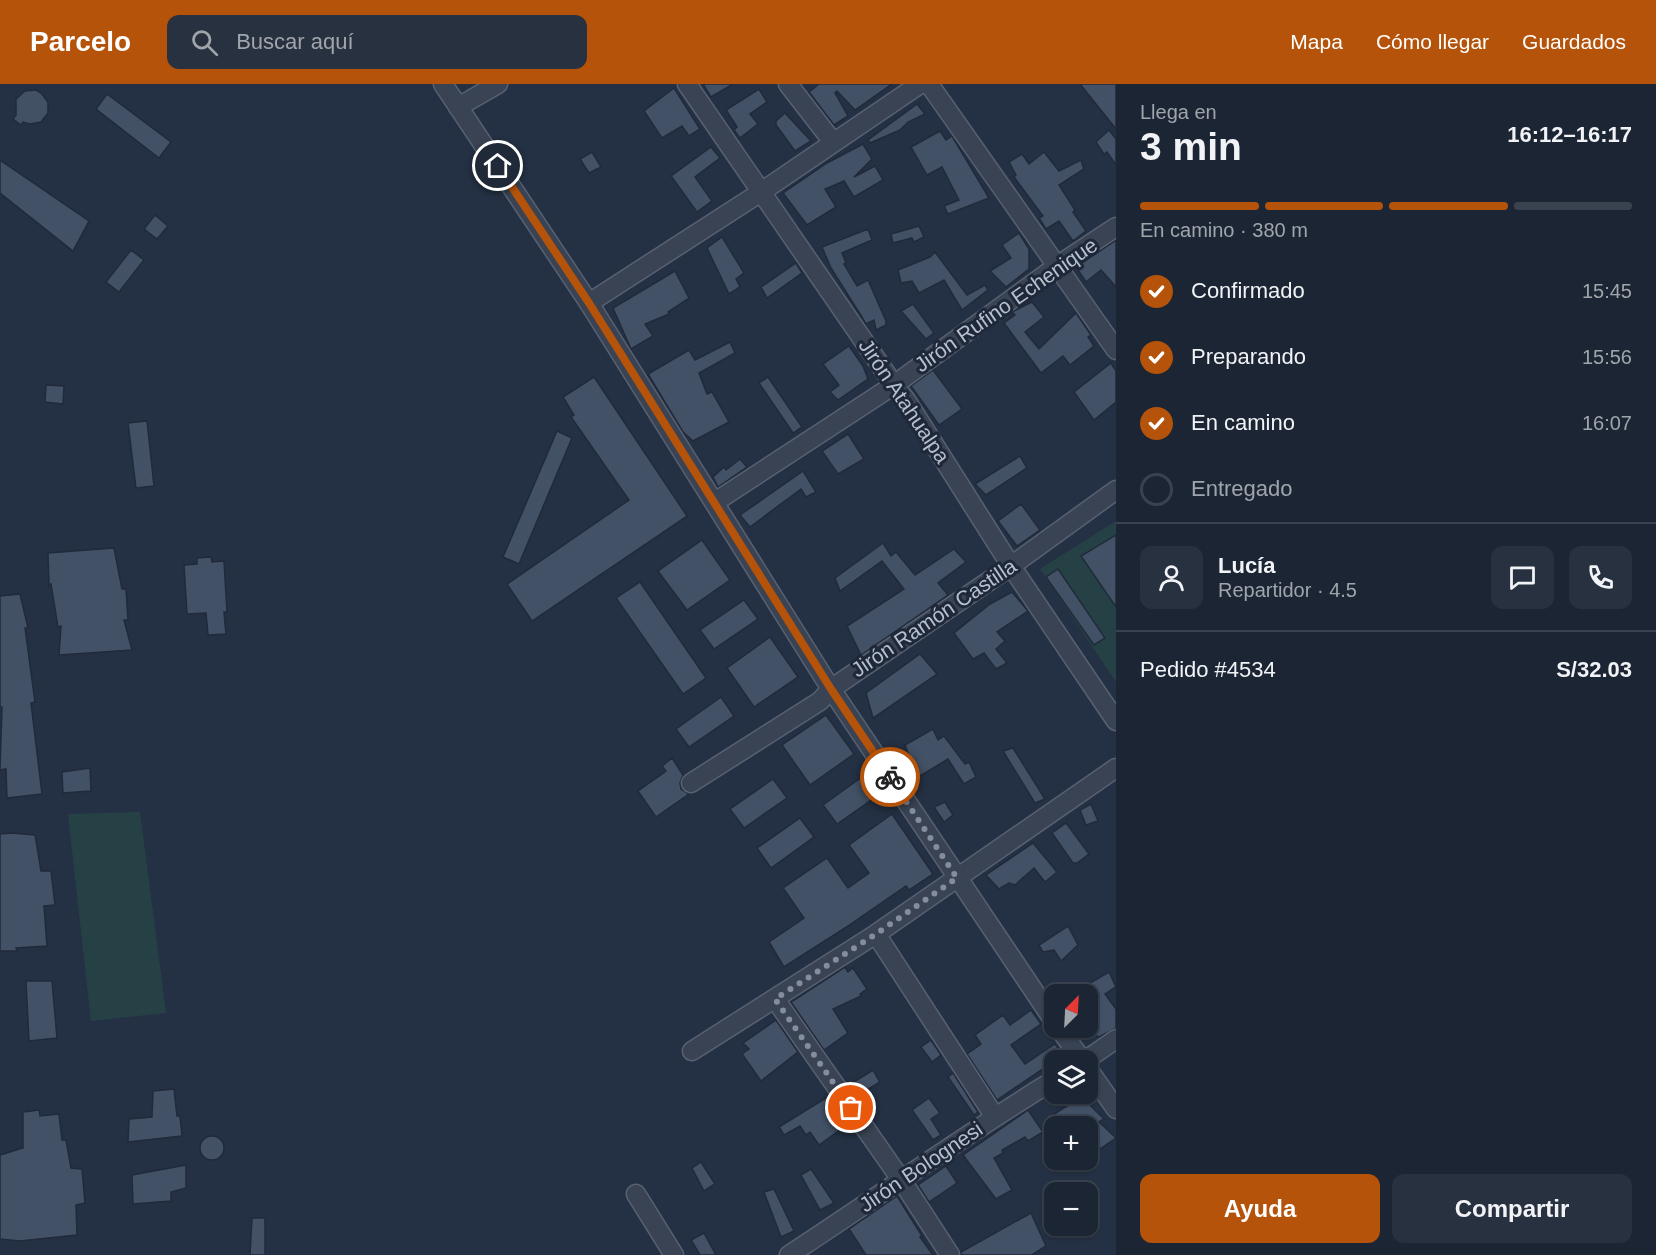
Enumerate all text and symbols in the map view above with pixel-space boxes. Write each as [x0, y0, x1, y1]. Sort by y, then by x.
search box [167, 15, 587, 69]
text: Parcelo [30, 26, 131, 57]
icon: search [188, 26, 221, 59]
text: Buscar aquí [236, 29, 354, 54]
text: Mapa [1290, 30, 1343, 53]
text: Cómo llegar [1376, 30, 1489, 53]
text: Guardados [1522, 30, 1626, 53]
text: Llega en [1140, 101, 1217, 123]
text: 16:12–16:17 [1507, 122, 1632, 147]
text: 3 min [1140, 125, 1242, 168]
pin [472, 140, 523, 191]
icon: home [481, 149, 514, 182]
text: En camino · 380 m [1140, 219, 1308, 241]
street label: Jirón Rufino Echenique [910, 233, 1101, 376]
icon: check [1140, 275, 1173, 308]
text: Confirmado [1191, 278, 1305, 303]
text: 15:45 [1582, 280, 1632, 302]
street label: Jirón Atahualpa [854, 334, 955, 467]
icon: check [1140, 341, 1173, 374]
text: Preparando [1191, 344, 1306, 369]
text: 15:56 [1582, 346, 1632, 368]
icon: check [1140, 407, 1173, 440]
text: En camino [1191, 410, 1295, 435]
text: 16:07 [1582, 412, 1632, 434]
text: Entregado [1191, 476, 1293, 501]
button: person [1140, 546, 1203, 609]
button: chat [1491, 546, 1554, 609]
button: phone [1569, 546, 1632, 609]
text: Lucía [1218, 553, 1275, 578]
street label: Jirón Ramón Castilla [847, 554, 1021, 681]
text: Repartidor · 4.5 [1218, 579, 1357, 601]
text: Pedido #4534 [1140, 657, 1276, 682]
text: S/32.03 [1556, 657, 1632, 682]
courier [860, 747, 920, 807]
icon: bike [874, 761, 907, 794]
north arrow [1044, 984, 1098, 1038]
map controls [1044, 984, 1098, 1236]
button: layers [1044, 1050, 1098, 1104]
pin [825, 1082, 876, 1133]
icon: bag [834, 1091, 867, 1124]
button: + [1044, 1116, 1098, 1170]
street label: Jirón Bolognesi [855, 1117, 987, 1216]
button: Ayuda [1140, 1174, 1380, 1243]
button: Compartir [1392, 1174, 1632, 1243]
button: − [1044, 1182, 1098, 1236]

